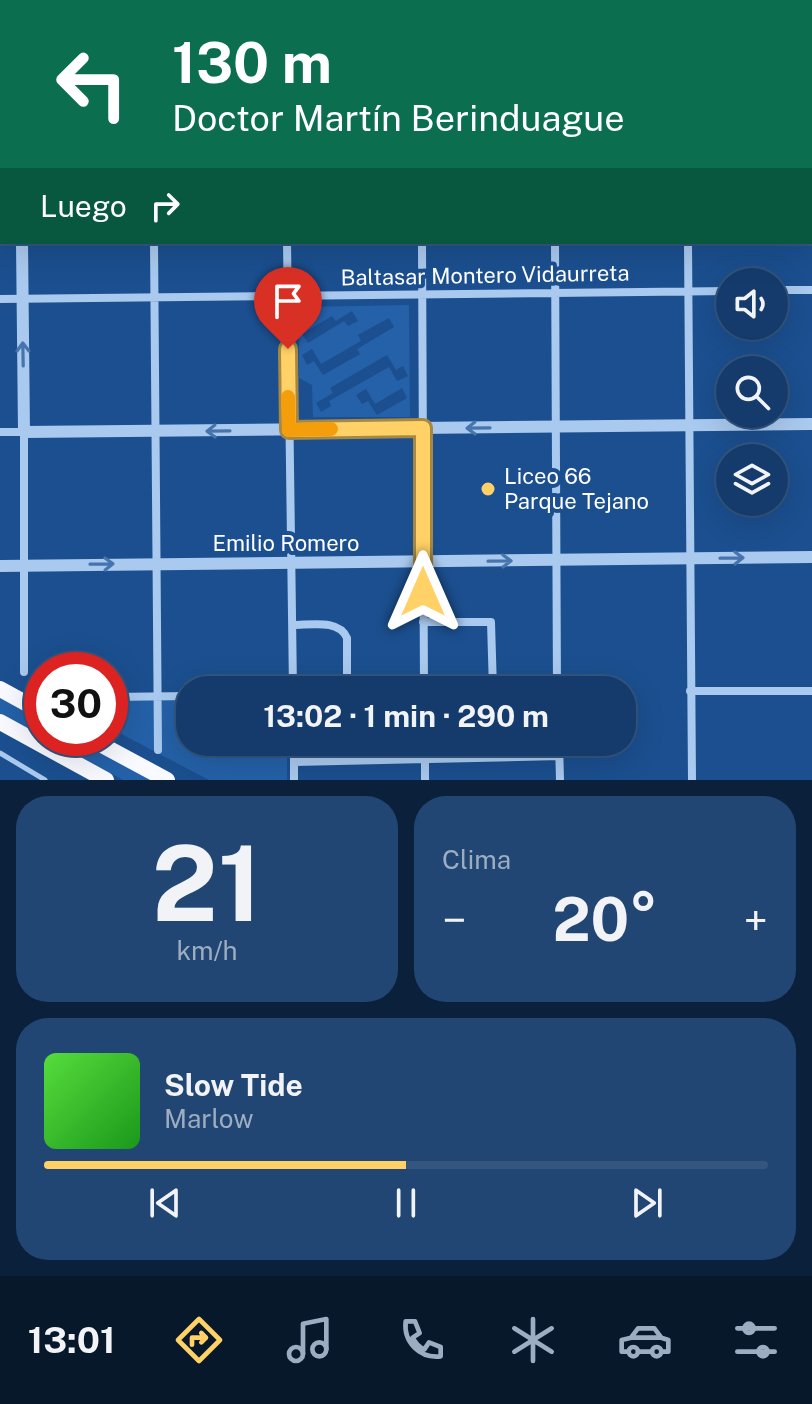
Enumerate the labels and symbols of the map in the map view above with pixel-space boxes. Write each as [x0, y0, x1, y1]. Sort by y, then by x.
street label: Baltasar Montero Vidaurreta [340, 259, 630, 291]
pin [254, 267, 322, 349]
one-way arrow [15, 341, 30, 368]
one-way arrow [465, 420, 492, 436]
one-way arrow [205, 423, 232, 438]
place label: Liceo 66 Parque Tejano [504, 463, 649, 514]
marker: Liceo 66 Parque Tejano [479, 480, 497, 498]
street label: Emilio Romero [213, 530, 359, 556]
position arrow [381, 550, 465, 634]
one-way arrow [718, 550, 745, 566]
one-way arrow [486, 553, 513, 568]
one-way arrow [88, 557, 115, 572]
speed limit sign: 30 [24, 652, 128, 756]

